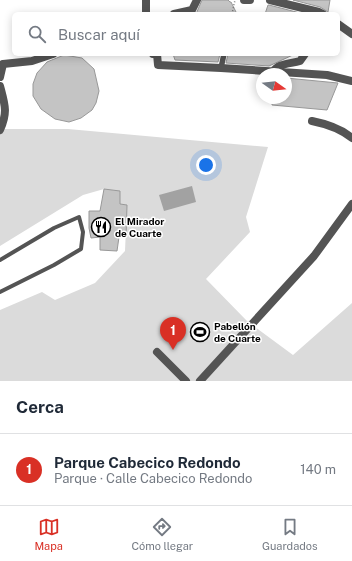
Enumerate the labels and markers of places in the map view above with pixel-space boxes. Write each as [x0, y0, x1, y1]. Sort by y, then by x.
place label: El Mirador de Cuarte [115, 215, 164, 239]
restaurant icon: El Mirador de Cuarte [90, 216, 112, 238]
pin: 1 [160, 317, 186, 350]
place label: Pabellón de Cuarte [214, 320, 261, 344]
sports icon: Pabellón de Cuarte [189, 321, 211, 343]

